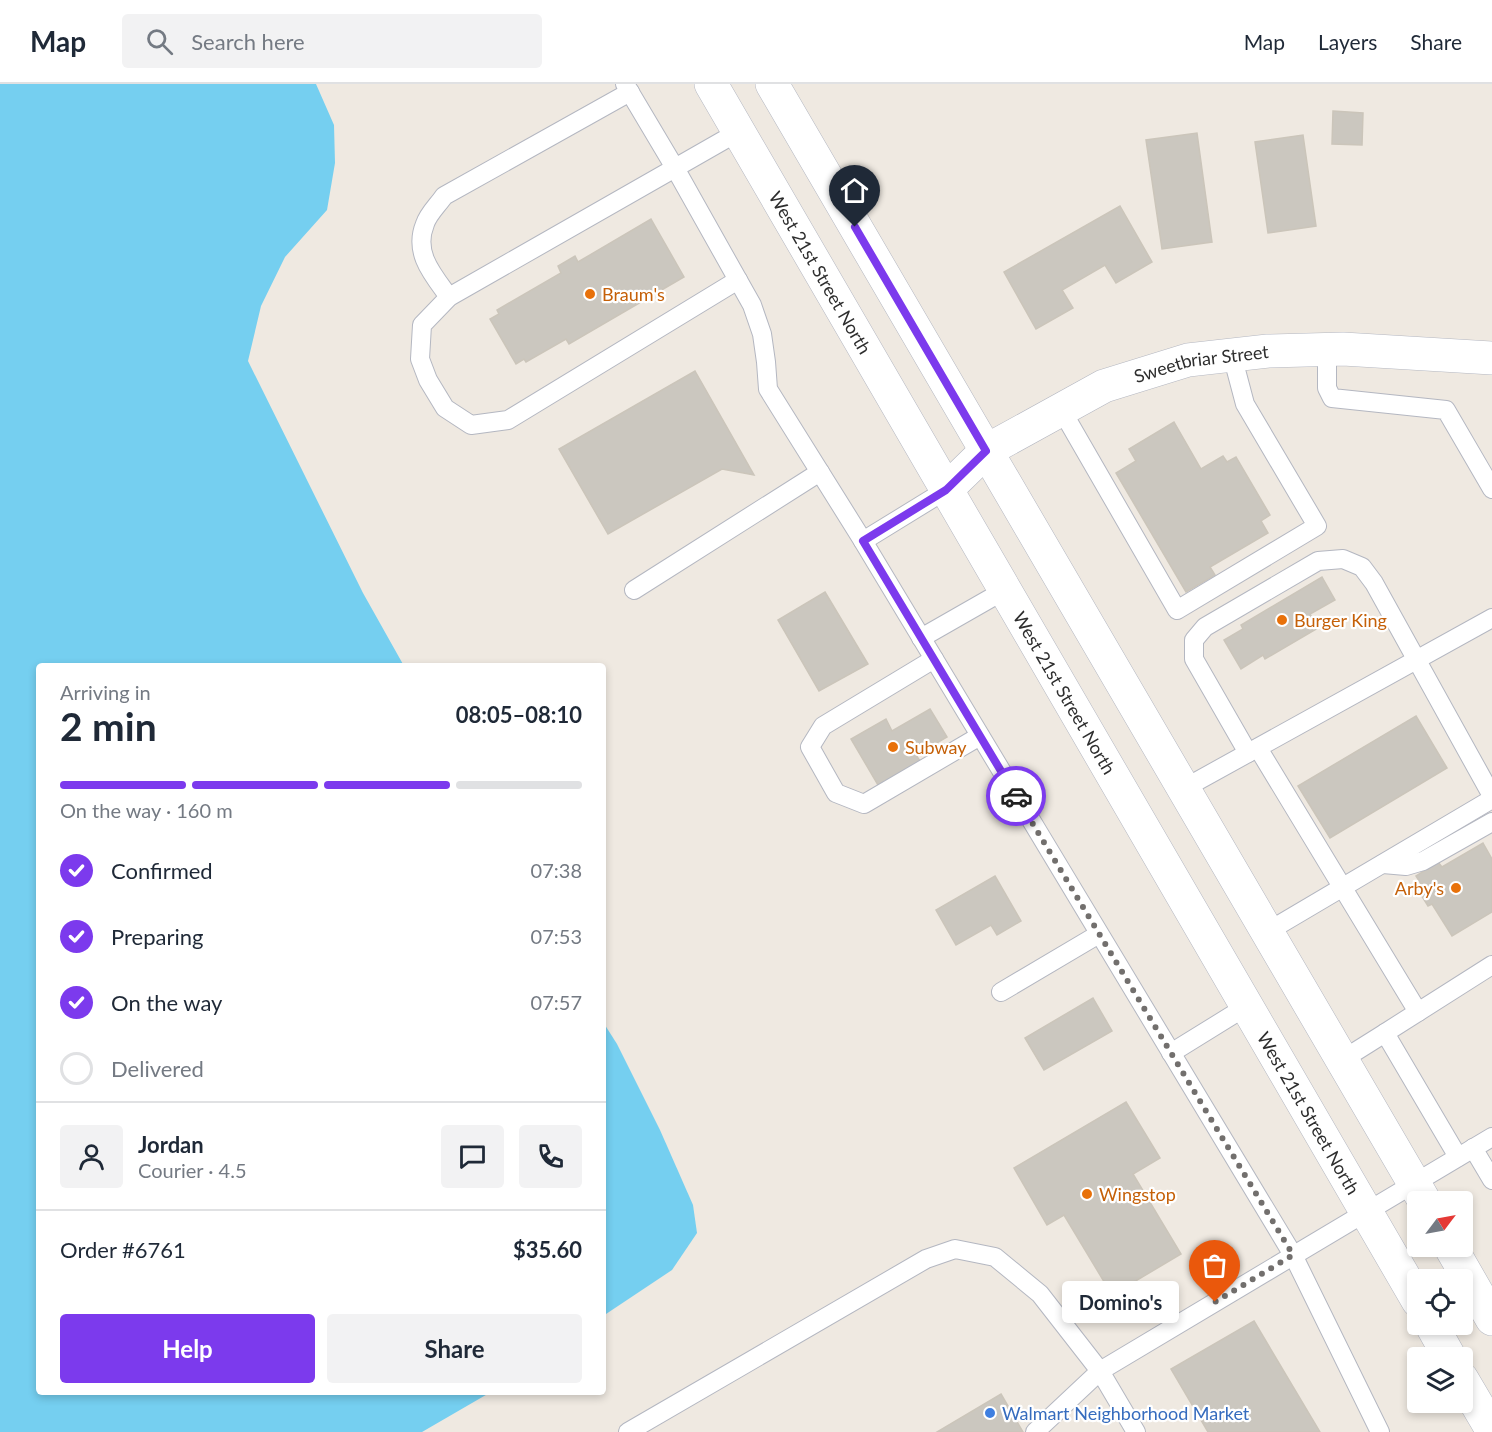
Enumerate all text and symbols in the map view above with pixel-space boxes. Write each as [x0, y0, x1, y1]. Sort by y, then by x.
search box [122, 14, 542, 68]
text: Map [30, 24, 86, 58]
icon: search [143, 25, 176, 58]
text: Search here [191, 28, 305, 55]
text: Map [1244, 29, 1285, 54]
text: Layers [1318, 29, 1377, 54]
text: Share [1410, 29, 1462, 54]
pin [829, 165, 880, 227]
icon: home [838, 174, 871, 207]
street label: West 21st Street North [765, 187, 876, 358]
place label: Braum's [602, 283, 665, 305]
marker: Braum's [583, 287, 597, 301]
street label: Sweetbriar Street [1131, 340, 1270, 387]
street label: West 21st Street North [1009, 607, 1121, 778]
place label: Burger King [1294, 609, 1387, 631]
marker: Burger King [1275, 613, 1289, 627]
text: Arriving in [60, 680, 151, 704]
text: 08:05–08:10 [456, 701, 582, 728]
text: 2 min [60, 703, 157, 749]
place label: Subway [905, 736, 967, 758]
marker: Subway [886, 740, 900, 754]
courier [986, 766, 1046, 826]
icon: car [1000, 780, 1033, 813]
text: On the way · 160 m [60, 798, 233, 822]
icon: check [60, 854, 93, 887]
text: Confirmed [111, 857, 213, 884]
text: 07:38 [531, 858, 582, 882]
place label: Arby's [1395, 877, 1444, 899]
marker: Arby's [1449, 881, 1463, 895]
icon: check [60, 920, 93, 953]
text: Preparing [111, 923, 203, 950]
text: 07:53 [531, 924, 582, 948]
icon: check [60, 986, 93, 1019]
text: On the way [111, 989, 222, 1016]
text: 07:57 [531, 990, 582, 1014]
street label: West 21st Street North [1253, 1028, 1365, 1198]
text: Delivered [111, 1055, 204, 1082]
button: person [60, 1125, 123, 1188]
button: chat [441, 1125, 504, 1188]
button: phone [519, 1125, 582, 1188]
text: Jordan [138, 1131, 204, 1158]
text: Courier · 4.5 [138, 1158, 247, 1182]
place label: Wingstop [1099, 1183, 1176, 1205]
marker: Wingstop [1080, 1187, 1094, 1201]
north arrow [1407, 1191, 1473, 1257]
map controls [1407, 1191, 1473, 1413]
text: Order #6761 [60, 1236, 186, 1263]
text: $35.60 [513, 1236, 582, 1263]
pin [1189, 1240, 1240, 1302]
icon: bag [1198, 1249, 1231, 1282]
button: locate [1407, 1269, 1473, 1335]
callout: Domino's [1062, 1281, 1179, 1323]
text: Domino's [1079, 1290, 1162, 1314]
button: Help [60, 1314, 315, 1383]
button: Share [327, 1314, 582, 1383]
button: layers [1407, 1347, 1473, 1413]
place label: Walmart Neighborhood Market [1002, 1402, 1250, 1424]
marker: Walmart Neighborhood Market [983, 1406, 997, 1420]

